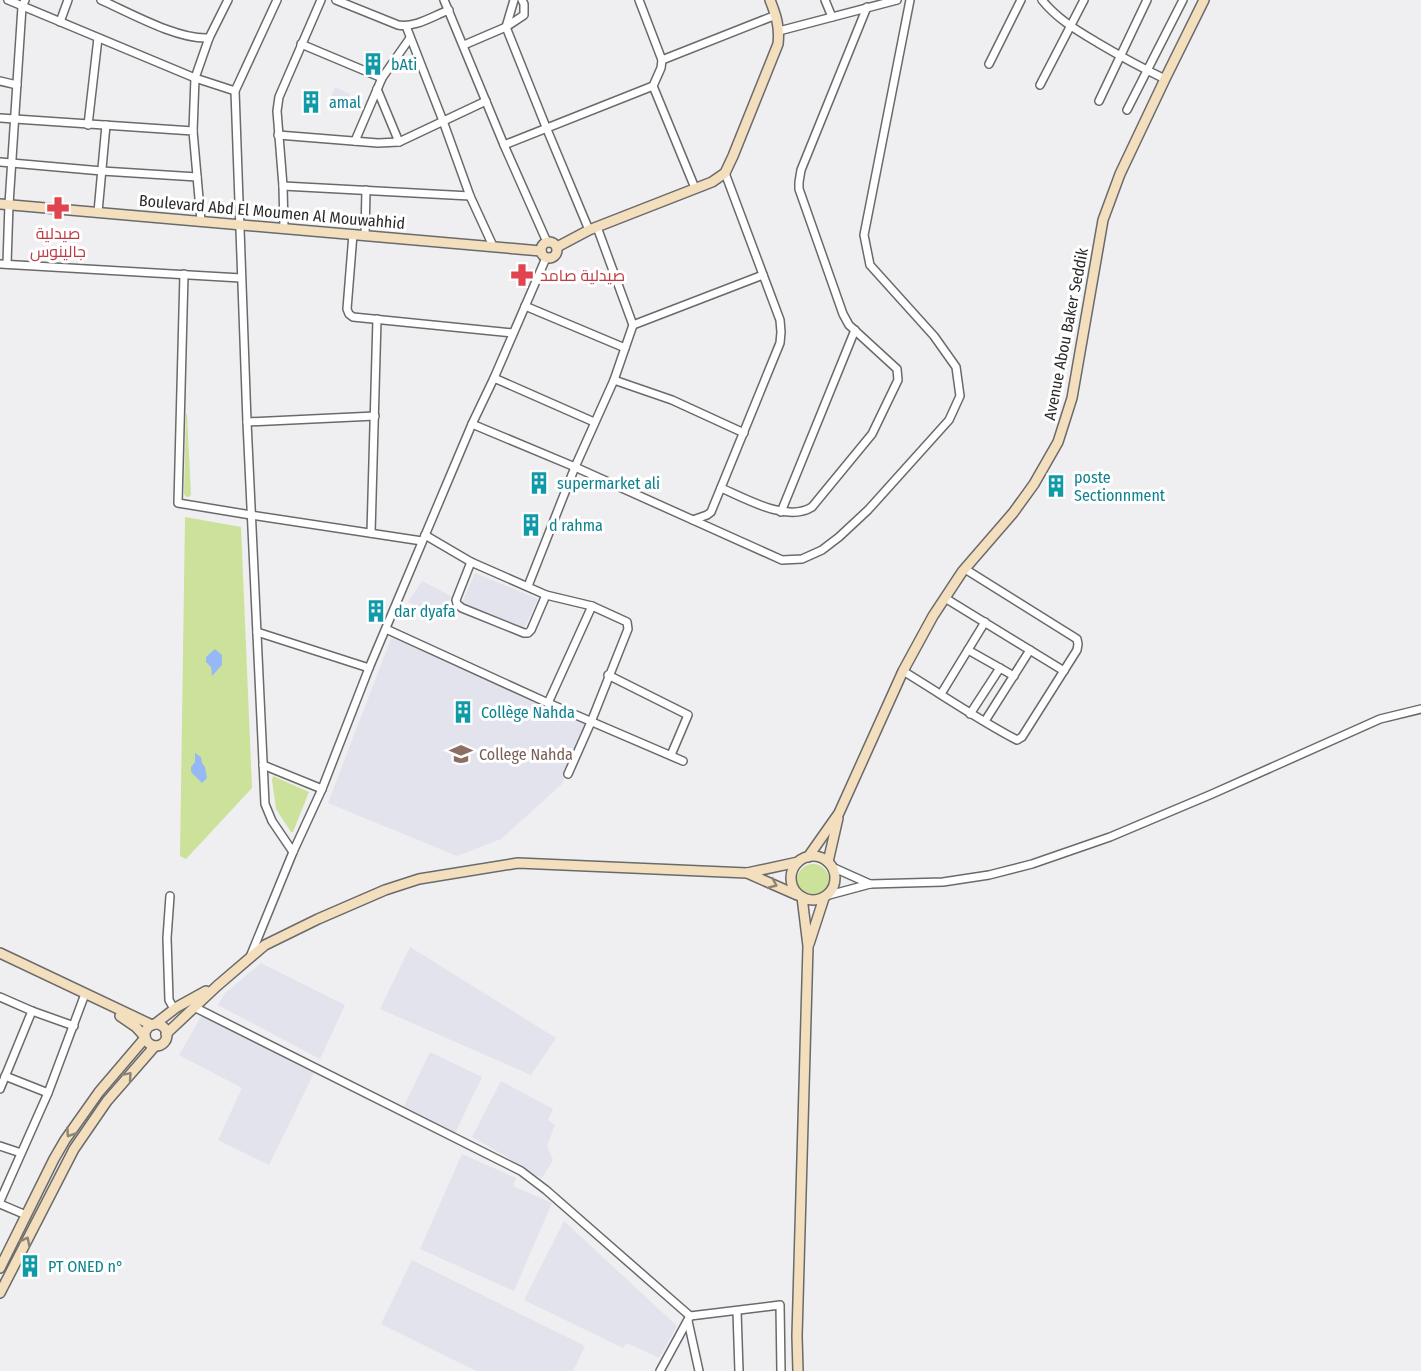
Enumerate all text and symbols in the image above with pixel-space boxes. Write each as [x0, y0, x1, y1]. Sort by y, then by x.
building icon: bAti [360, 51, 386, 77]
place label: bAti [391, 55, 417, 74]
building icon: amal [298, 89, 324, 115]
place label: amal [329, 93, 361, 112]
street label: Boulevard Abd El Moumen Al Mouwahhid [138, 191, 406, 233]
pharmacy icon: صيدلية جالينوس [45, 195, 71, 221]
place label: صيدلية جالينوس [30, 224, 86, 262]
street label: Avenue Abou Baker Seddik [1040, 246, 1092, 422]
pharmacy icon: صيدلية صامد [509, 262, 535, 288]
place label: صيدلية صامد [540, 266, 625, 285]
place label: poste Sectionnment [1074, 468, 1166, 505]
building icon: supermarket ali [526, 470, 552, 496]
building icon: poste Sectionnment [1043, 473, 1069, 499]
place label: supermarket ali [557, 474, 660, 493]
building icon: d rahma [518, 512, 544, 538]
place label: d rahma [549, 516, 603, 535]
building icon: dar dyafa [363, 598, 389, 624]
place label: dar dyafa [394, 602, 456, 621]
building icon: Collège Nahda [450, 699, 476, 725]
place label: Collège Nahda [481, 703, 575, 722]
school or university icon: College Nahda [448, 741, 474, 767]
place label: College Nahda [479, 745, 573, 764]
one-way arrow [766, 877, 777, 889]
one-way arrow [121, 1072, 132, 1083]
one-way arrow [66, 1126, 77, 1137]
one-way arrow [19, 1236, 31, 1247]
building icon: PT ONED n° [17, 1253, 43, 1279]
place label: PT ONED n° [48, 1257, 123, 1276]

